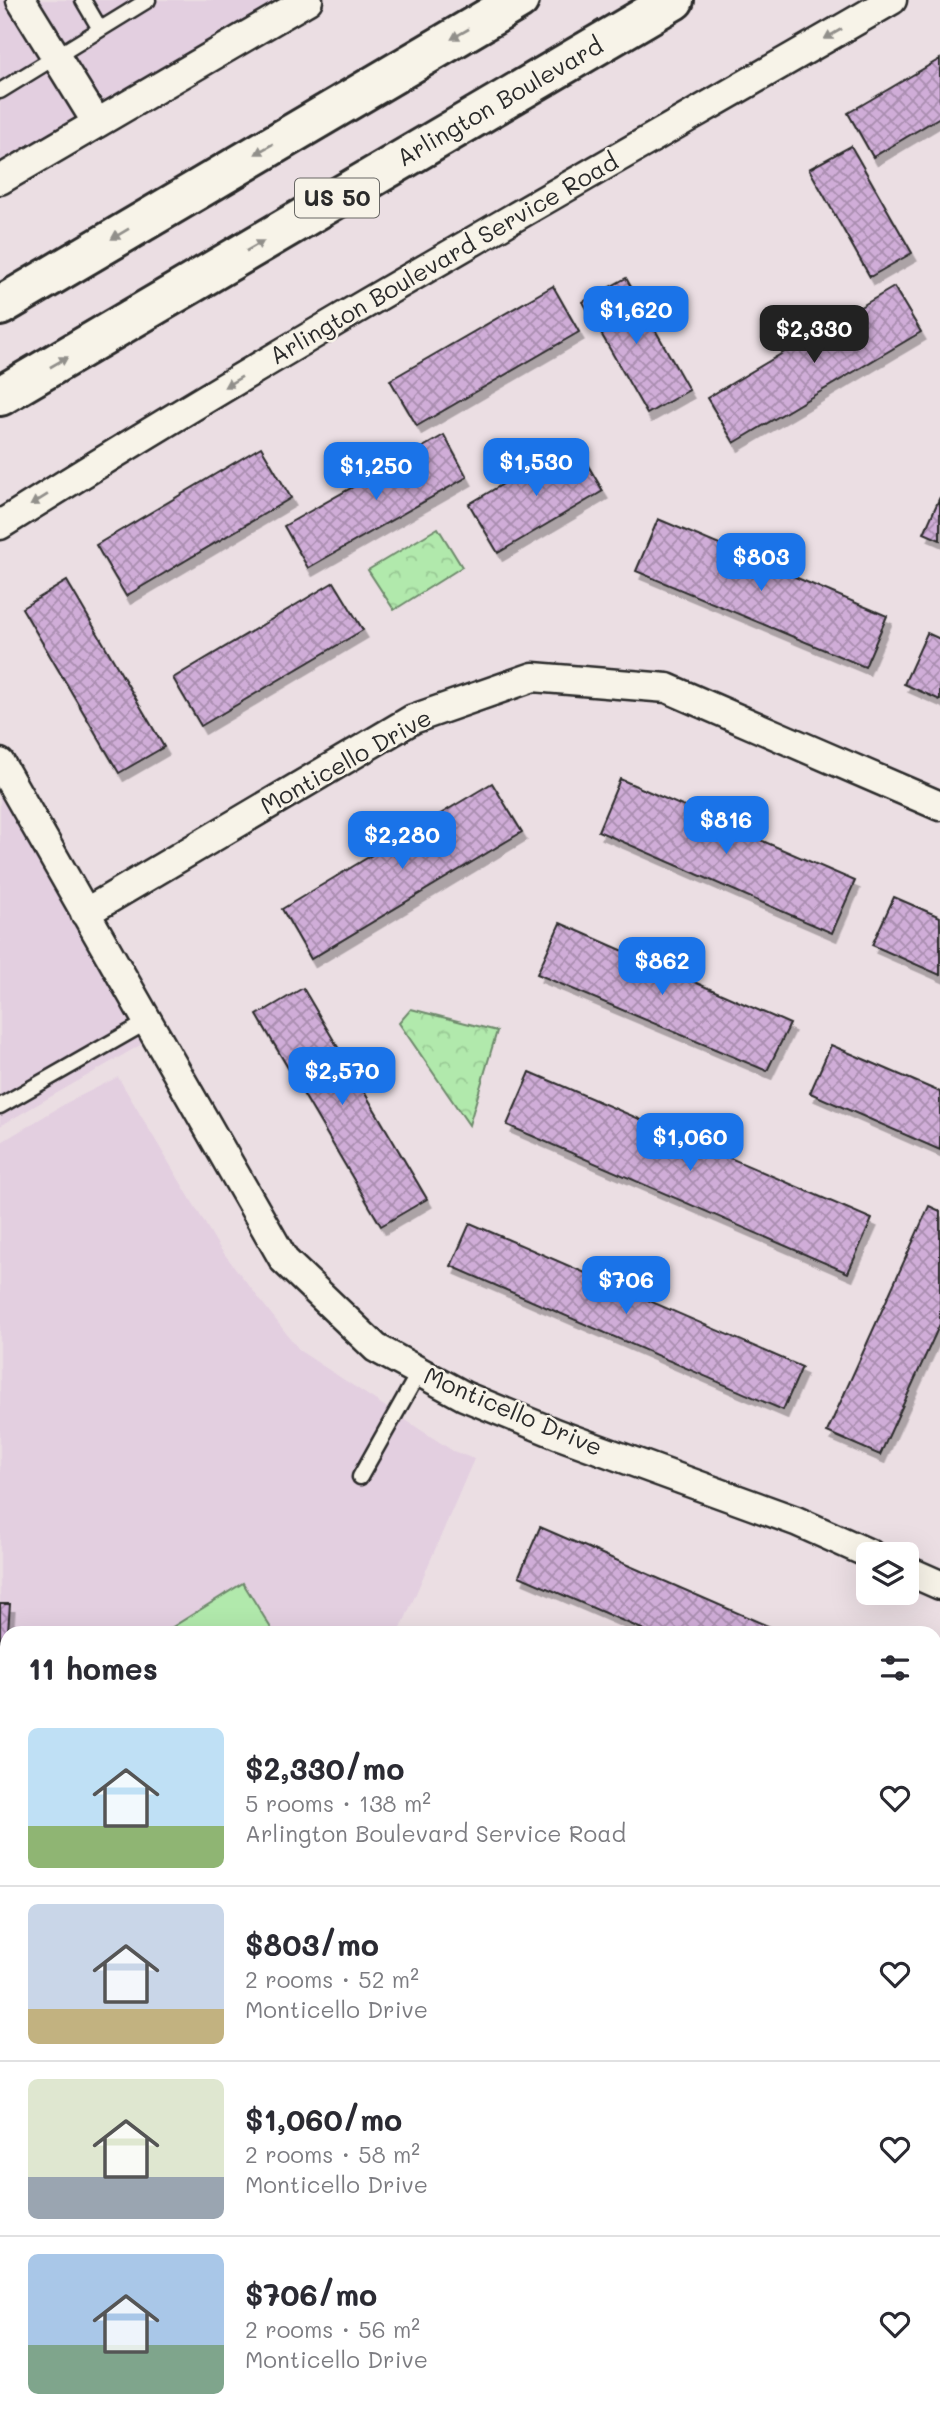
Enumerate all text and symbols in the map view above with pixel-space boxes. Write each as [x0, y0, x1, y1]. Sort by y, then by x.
one-way arrow [451, 28, 470, 41]
one-way arrow [823, 28, 842, 40]
street label: Arlington Boulevard [391, 29, 608, 172]
one-way arrow [254, 143, 273, 155]
street label: Arlington Boulevard Service Road [263, 145, 623, 371]
road number: US 50 [295, 178, 379, 218]
one-way arrow [111, 228, 130, 240]
one-way arrow [245, 241, 265, 253]
pin: $1,620 [579, 286, 693, 346]
text: $1,620 [599, 294, 673, 324]
pin: $2,330 [757, 306, 871, 365]
text: $2,330 [776, 313, 852, 343]
one-way arrow [49, 355, 68, 368]
one-way arrow [224, 376, 243, 389]
pin: $1,530 [479, 438, 593, 498]
pin: $1,250 [319, 442, 433, 502]
text: $1,530 [499, 446, 573, 476]
text: $1,250 [340, 450, 412, 480]
one-way arrow [29, 494, 48, 507]
pin: $803 [720, 534, 802, 593]
text: $803 [732, 541, 790, 571]
street label: Monticello Drive [254, 701, 436, 821]
pin: $816 [685, 796, 767, 856]
text: $816 [700, 804, 752, 834]
pin: $2,280 [345, 812, 459, 871]
text: $2,280 [364, 819, 440, 849]
pin: $862 [621, 937, 703, 997]
text: $862 [634, 945, 690, 975]
pin: $2,570 [285, 1048, 399, 1107]
text: $2,570 [304, 1055, 380, 1085]
pin: $1,060 [633, 1114, 747, 1173]
text: $1,060 [653, 1121, 727, 1151]
pin: $706 [585, 1256, 667, 1316]
text: $706 [598, 1264, 654, 1294]
street label: Monticello Drive [420, 1359, 608, 1462]
map controls [856, 1542, 919, 1605]
button: layers [856, 1542, 919, 1605]
text: 11 homes [28, 1648, 158, 1688]
icon: filters [876, 1649, 914, 1687]
text: $2,330/mo [245, 1748, 404, 1788]
icon: home [84, 1756, 168, 1840]
icon: heart [876, 1779, 914, 1817]
text: 5 rooms · 138 m² [245, 1788, 431, 1818]
text: Arlington Boulevard Service Road [245, 1818, 626, 1848]
text: $803/mo [245, 1924, 379, 1964]
icon: home [84, 1932, 168, 2016]
icon: heart [876, 1955, 914, 1993]
text: 2 rooms · 52 m² [245, 1964, 419, 1994]
text: Monticello Drive [245, 1994, 428, 2024]
text: $1,060/mo [245, 2099, 402, 2139]
icon: home [84, 2107, 168, 2191]
icon: heart [876, 2130, 914, 2168]
text: 2 rooms · 58 m² [245, 2139, 420, 2169]
text: Monticello Drive [245, 2169, 428, 2199]
text: $706/mo [245, 2274, 377, 2314]
icon: home [84, 2282, 168, 2366]
icon: heart [876, 2305, 914, 2343]
text: 2 rooms · 56 m² [245, 2314, 420, 2344]
text: Monticello Drive [245, 2344, 428, 2374]

